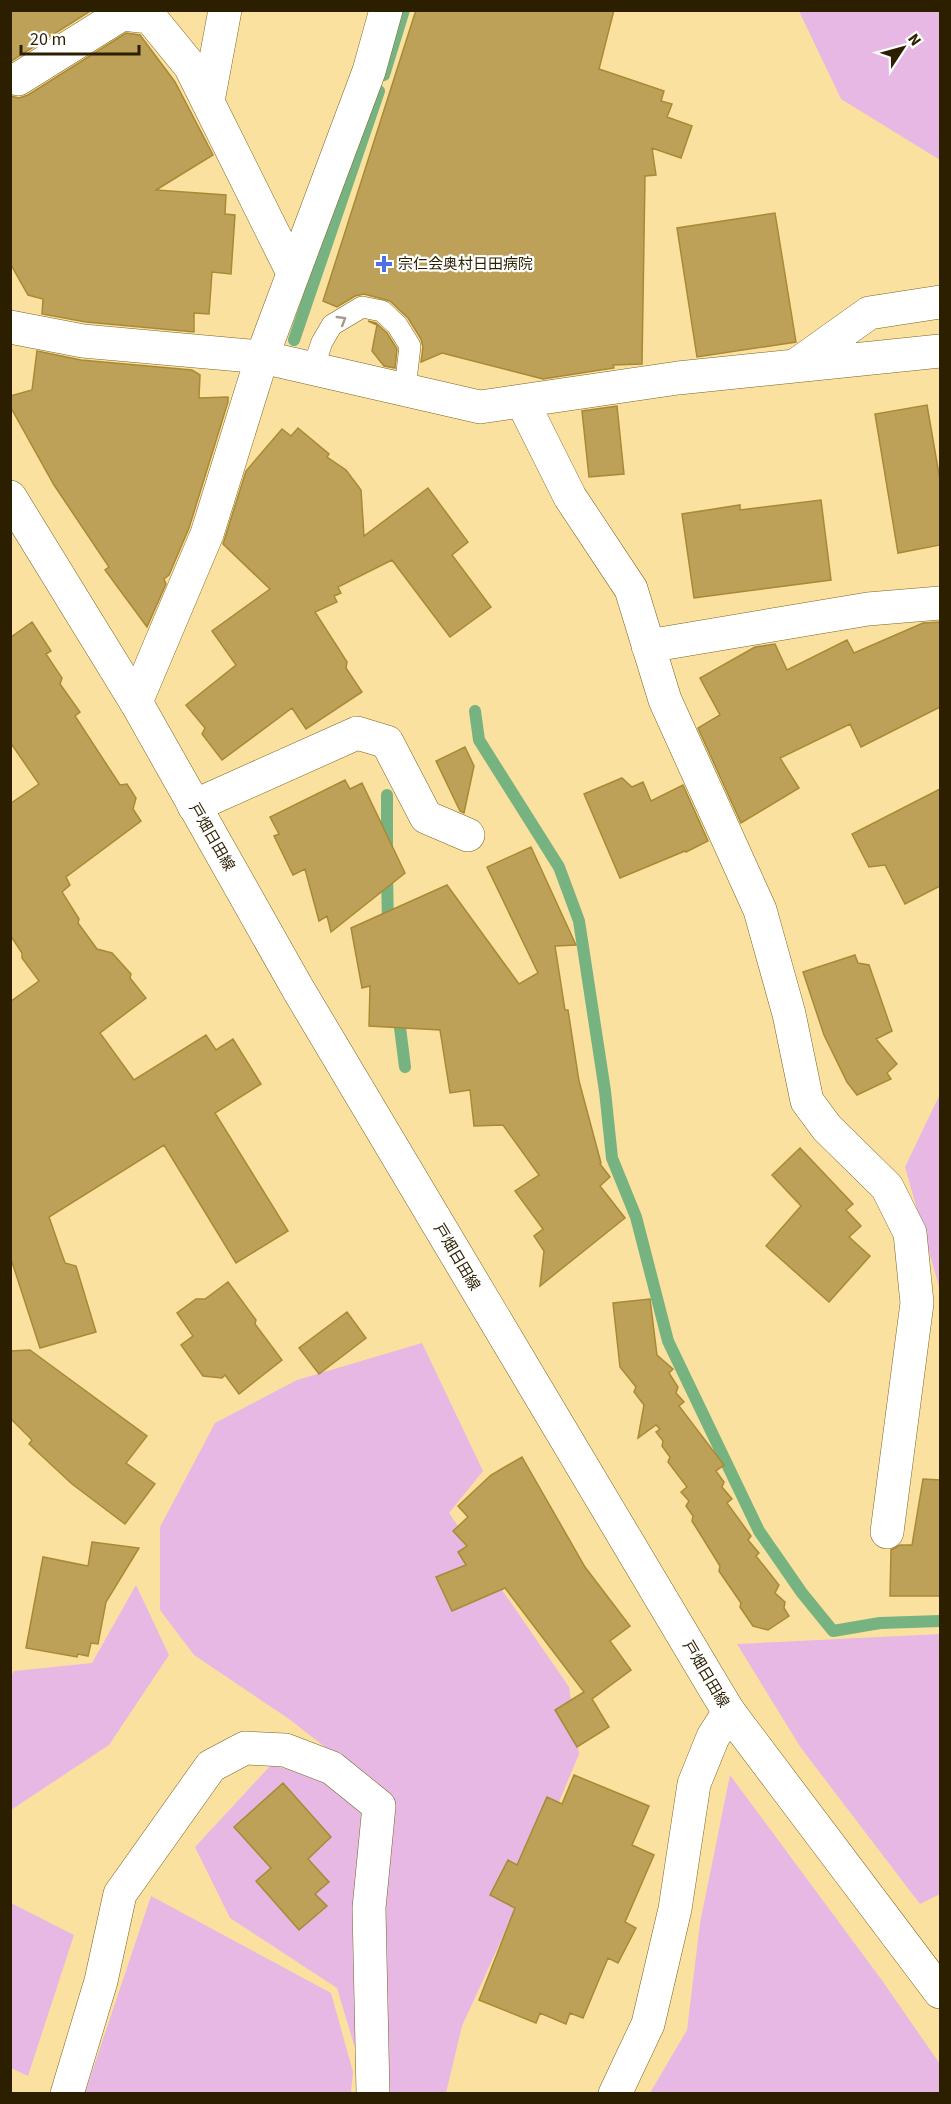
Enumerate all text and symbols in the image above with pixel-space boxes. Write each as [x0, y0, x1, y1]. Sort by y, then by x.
scale bar [21, 18, 140, 56]
north arrow [873, 18, 933, 78]
text: 20 m [30, 27, 66, 52]
text: N [902, 29, 926, 51]
place label: 宗仁会奥村日田病院 [398, 254, 533, 275]
marker: 宗仁会奥村日田病院 [375, 255, 393, 273]
one-way arrow [336, 315, 346, 327]
street label: 戸畑日田線 [184, 800, 239, 875]
street label: 戸畑日田線 [428, 1220, 485, 1295]
street label: 戸畑日田線 [677, 1637, 734, 1712]

